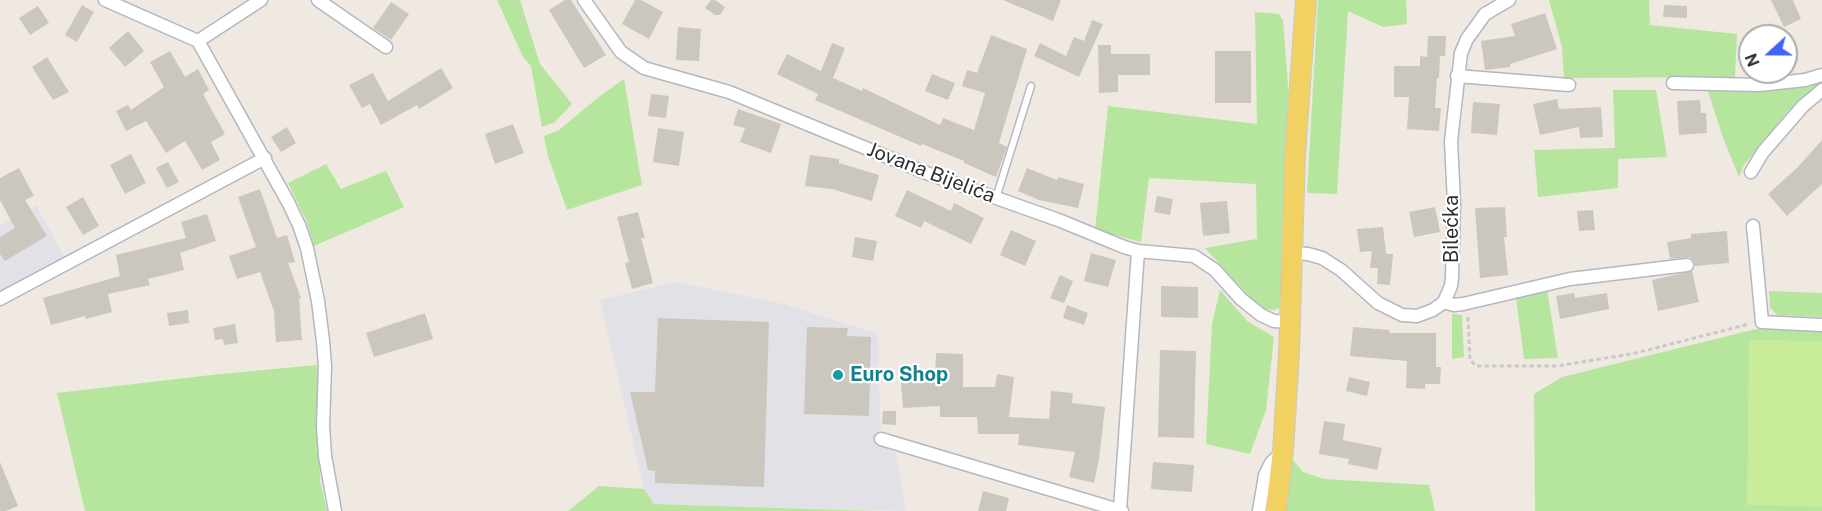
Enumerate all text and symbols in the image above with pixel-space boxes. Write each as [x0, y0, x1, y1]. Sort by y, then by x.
north arrow [1738, 24, 1798, 84]
text: N [1741, 51, 1764, 69]
street label: Jovana Bijelića [864, 138, 998, 208]
street label: Bilećka [1440, 195, 1464, 263]
place label: Euro Shop [850, 363, 948, 387]
marker: Euro Shop [831, 368, 845, 382]

